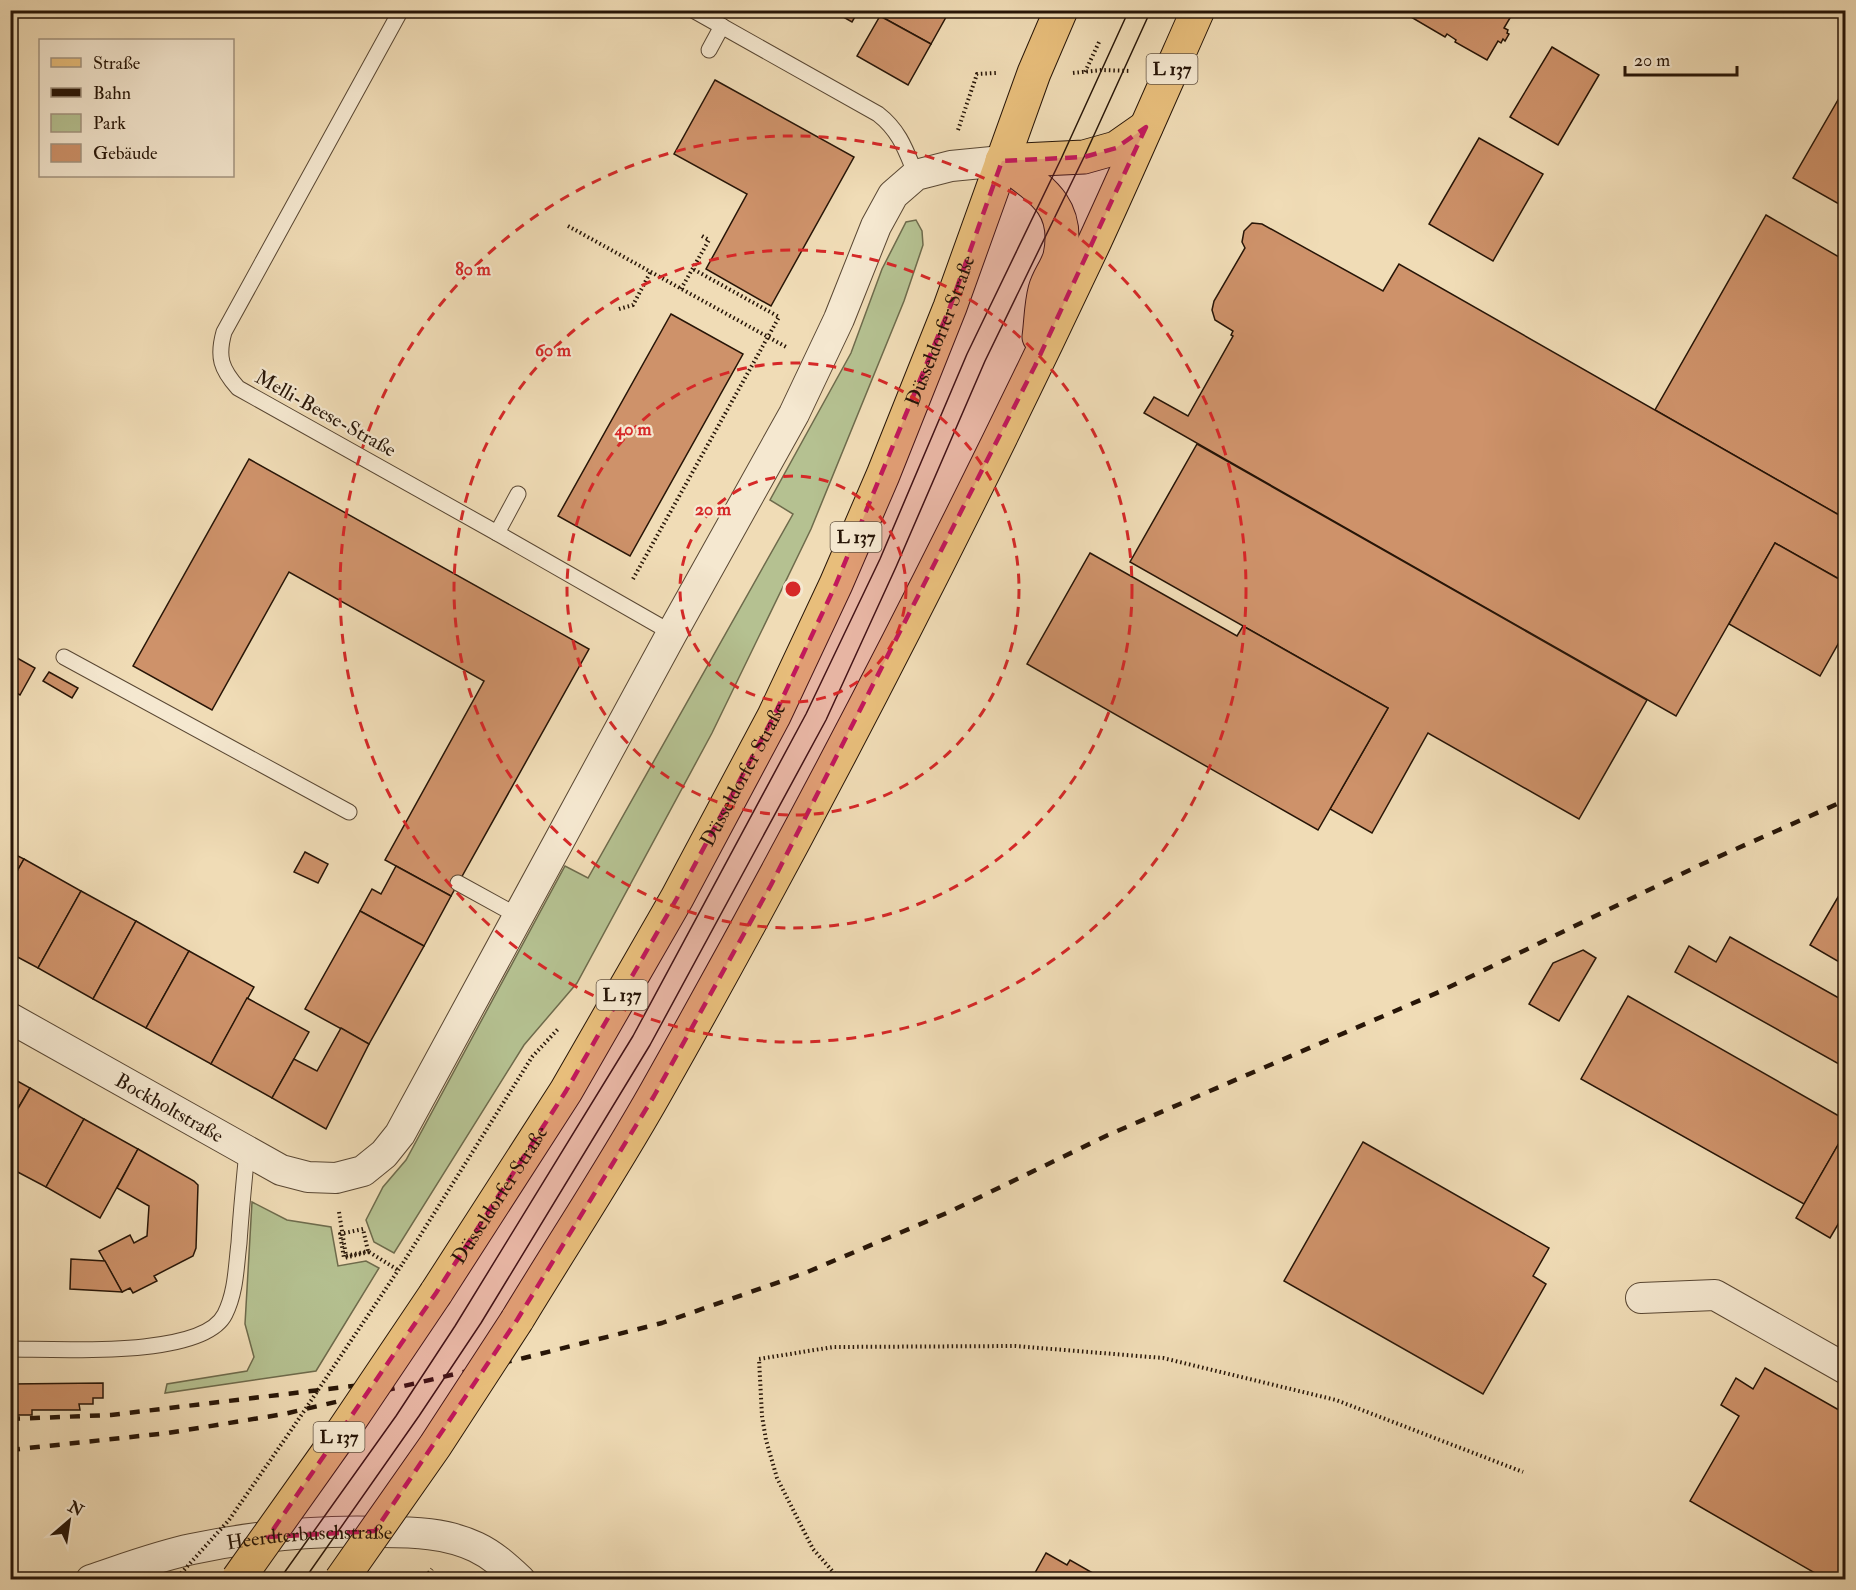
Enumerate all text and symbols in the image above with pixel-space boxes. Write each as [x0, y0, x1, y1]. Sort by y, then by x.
legend [39, 39, 234, 177]
scale bar [1625, 39, 1738, 77]
text: 20 m [1634, 49, 1670, 72]
text: Straße [93, 52, 141, 75]
road number: L 137 [1146, 54, 1198, 84]
text: Bahn [93, 82, 131, 105]
text: Park [93, 112, 126, 135]
text: Gebäude [93, 142, 158, 165]
street label: Düsseldorfer Straße [900, 252, 981, 410]
text: 80 m [455, 258, 492, 281]
text: 60 m [535, 339, 572, 362]
street label: Melli-Beese-Straße [251, 364, 401, 463]
text: 40 m [614, 418, 652, 441]
text: 20 m [695, 498, 732, 521]
road number: L 137 [830, 522, 882, 552]
centre of rings [783, 579, 803, 599]
street label: Düsseldorfer Straße [695, 698, 792, 851]
road number: L 137 [596, 980, 648, 1010]
street label: Bockholtstraße [111, 1068, 228, 1148]
street label: Düsseldorfer Straße [446, 1121, 553, 1269]
road number: L 137 [314, 1422, 364, 1452]
north arrow [39, 1491, 99, 1551]
text: N [64, 1496, 87, 1521]
street label: Heerdterbuschstraße [225, 1520, 392, 1555]

